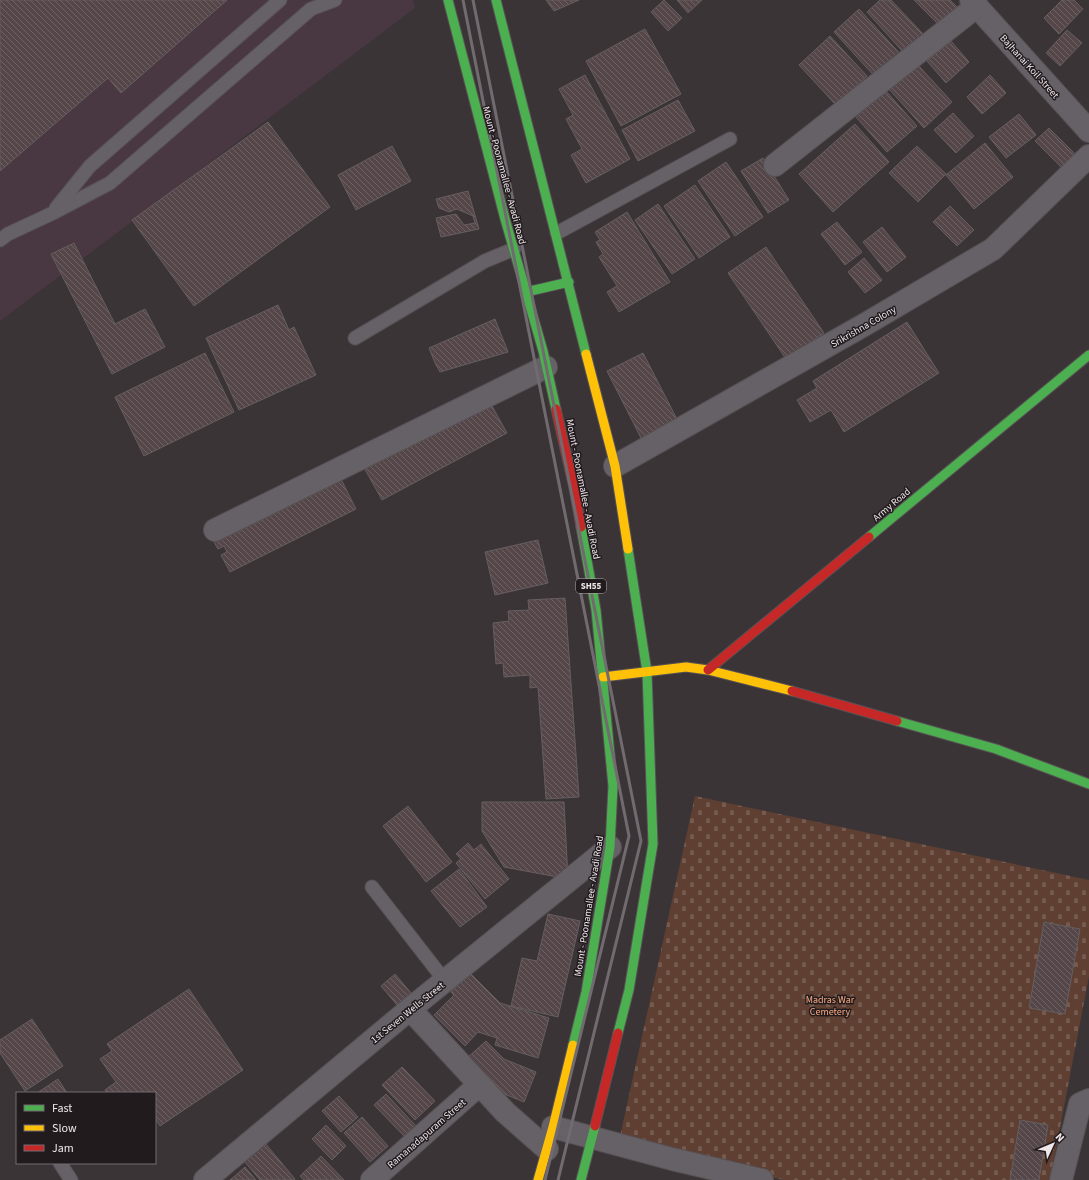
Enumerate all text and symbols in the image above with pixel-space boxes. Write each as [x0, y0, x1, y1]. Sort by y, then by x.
street label: Bajhanai Koil Street [997, 31, 1062, 102]
street label: Mount - Poonamallee - Avadi Road [479, 105, 529, 246]
street label: Srikrishna Colony [828, 302, 899, 351]
street label: Mount - Poonamallee - Avadi Road [563, 418, 604, 561]
street label: Army Road [870, 485, 914, 525]
road number: SH55 [576, 579, 606, 593]
street label: Mount - Poonamallee - Avadi Road [571, 835, 607, 978]
street label: 1st Seven Wells Street [368, 978, 448, 1047]
park label: Madras War Cemetery [806, 993, 855, 1019]
legend [16, 1092, 156, 1164]
street label: Ramanadapuram Street [384, 1095, 469, 1172]
text: Fast [52, 1100, 72, 1117]
text: Slow [52, 1120, 77, 1137]
north arrow [1033, 1124, 1073, 1164]
text: N [1052, 1130, 1068, 1145]
text: Jam [52, 1140, 74, 1157]

